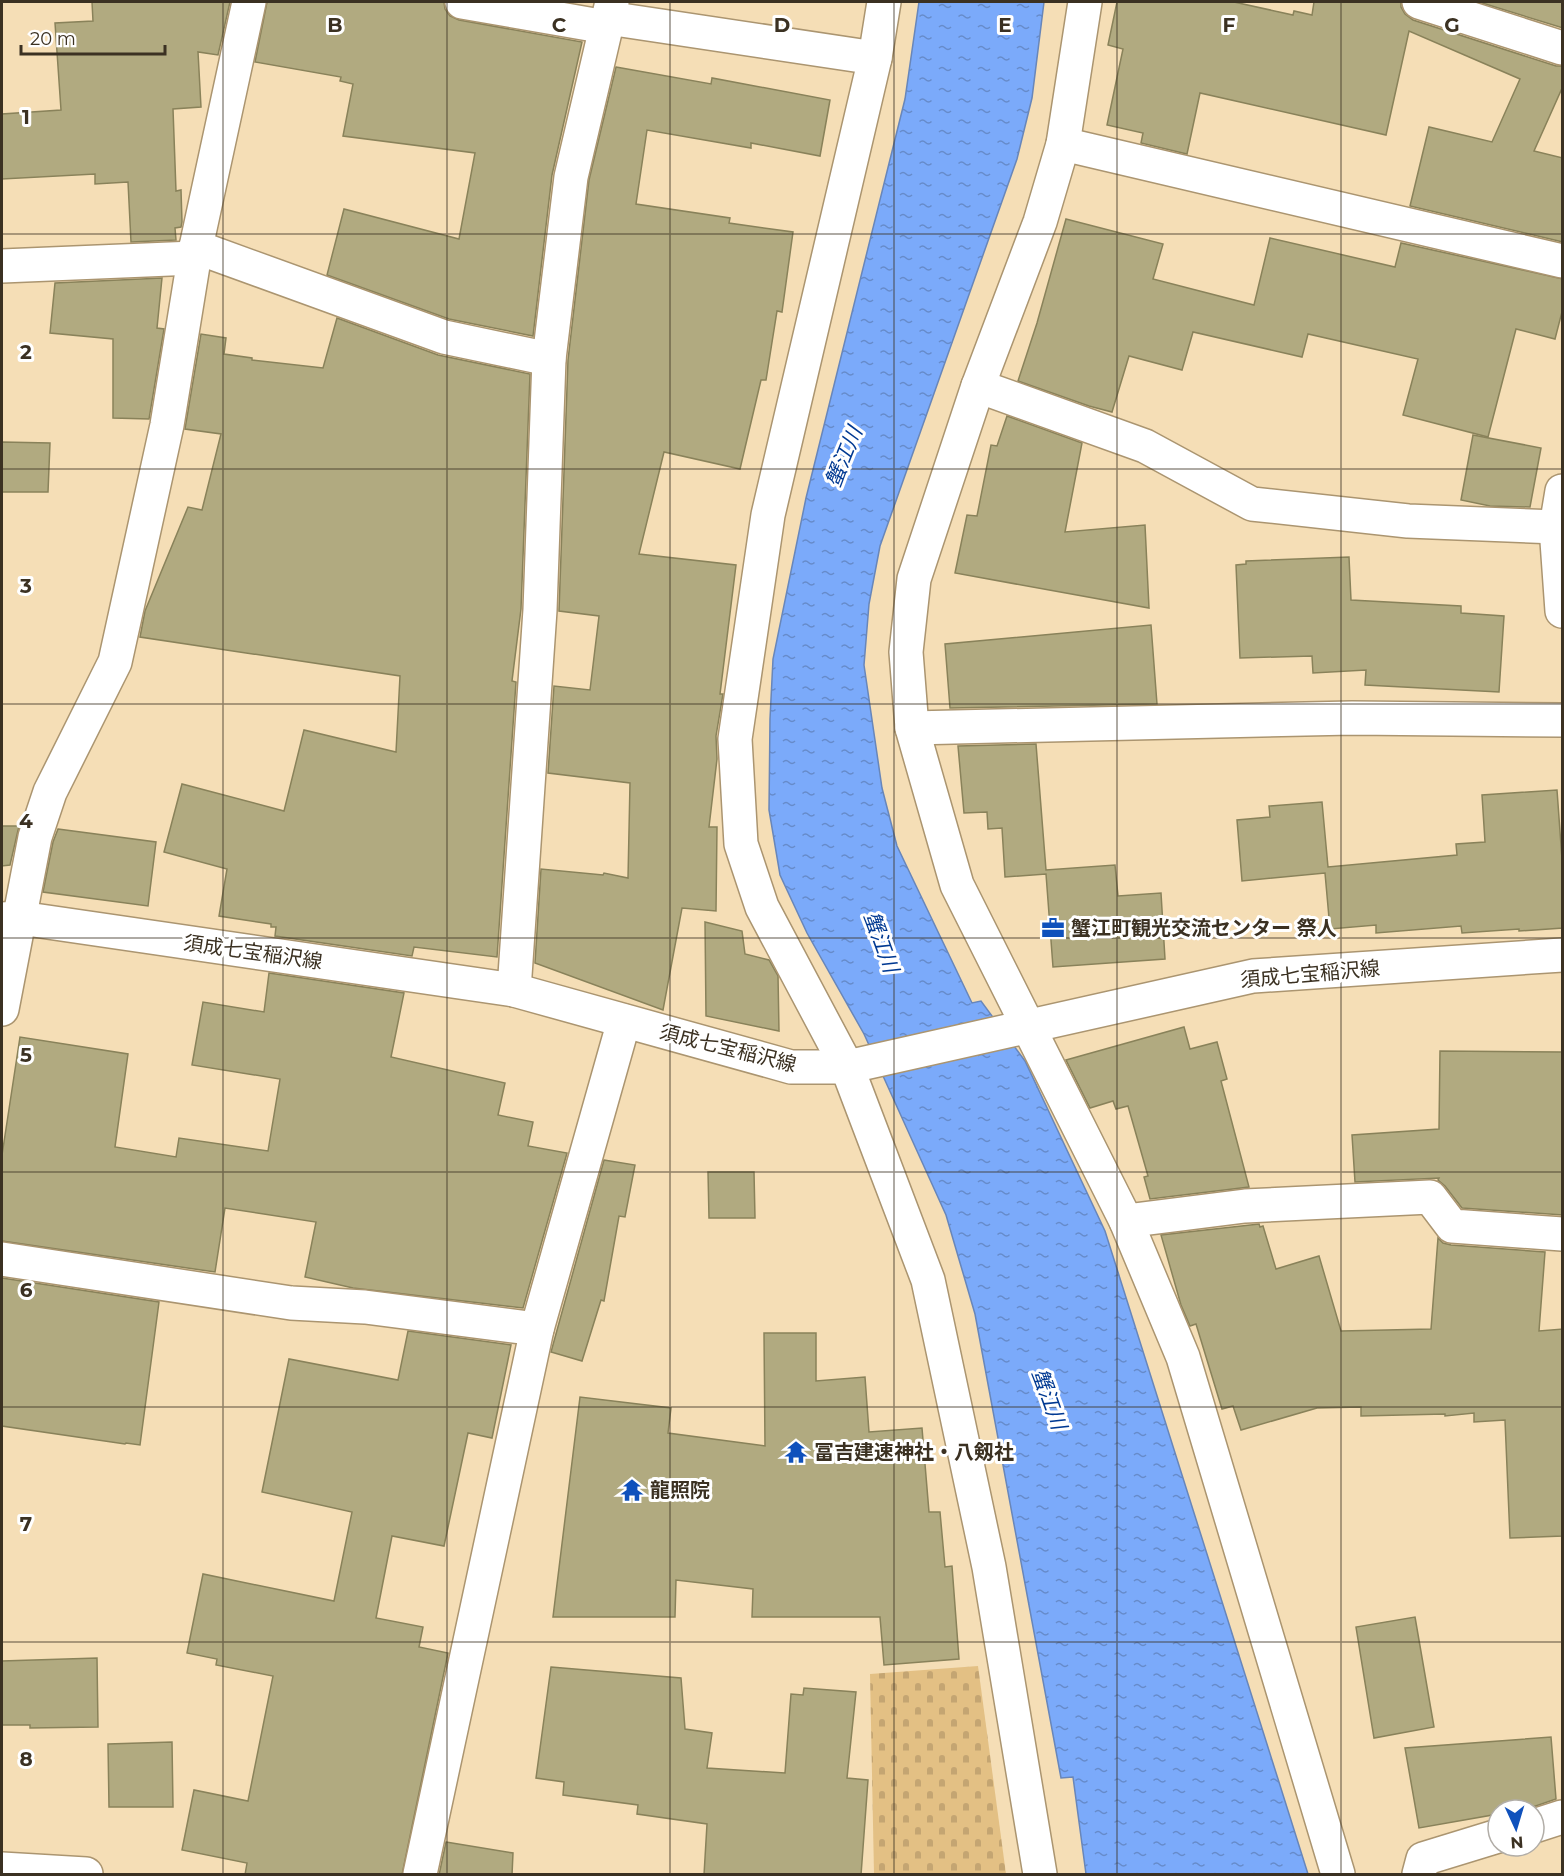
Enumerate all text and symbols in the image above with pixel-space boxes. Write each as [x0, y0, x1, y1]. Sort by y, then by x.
text: B [327, 13, 343, 37]
text: C [552, 13, 567, 37]
text: D [774, 13, 790, 37]
text: E [998, 13, 1012, 37]
text: F [1223, 13, 1236, 37]
text: G [1444, 13, 1460, 37]
scale bar [21, 18, 165, 56]
text: 20 m [30, 28, 76, 50]
text: 1 [22, 105, 30, 129]
text: 2 [20, 340, 32, 364]
water label: 蟹江川 [820, 421, 868, 491]
text: 3 [19, 574, 32, 598]
text: 4 [19, 809, 33, 833]
water label: 蟹江川 [859, 908, 905, 978]
office icon: 蟹江町観光交流センター 祭人 [1040, 915, 1066, 941]
place label: 蟹江町観光交流センター 祭人 [1071, 916, 1337, 940]
street label: 須成七宝稲沢線 [182, 930, 324, 974]
street label: 須成七宝稲沢線 [1239, 956, 1381, 992]
street label: 須成七宝稲沢線 [657, 1019, 799, 1077]
text: 5 [20, 1043, 32, 1067]
text: 6 [20, 1278, 33, 1302]
water label: 蟹江川 [1027, 1365, 1073, 1435]
temple icon: 冨吉建速神社・八剱社 [783, 1439, 809, 1465]
place label: 冨吉建速神社・八剱社 [814, 1440, 1014, 1464]
temple icon: 龍照院 [619, 1477, 645, 1503]
place label: 龍照院 [650, 1478, 710, 1502]
text: 7 [20, 1512, 32, 1536]
text: 8 [19, 1747, 33, 1771]
north arrow [1486, 1798, 1546, 1858]
text: N [1510, 1833, 1524, 1852]

